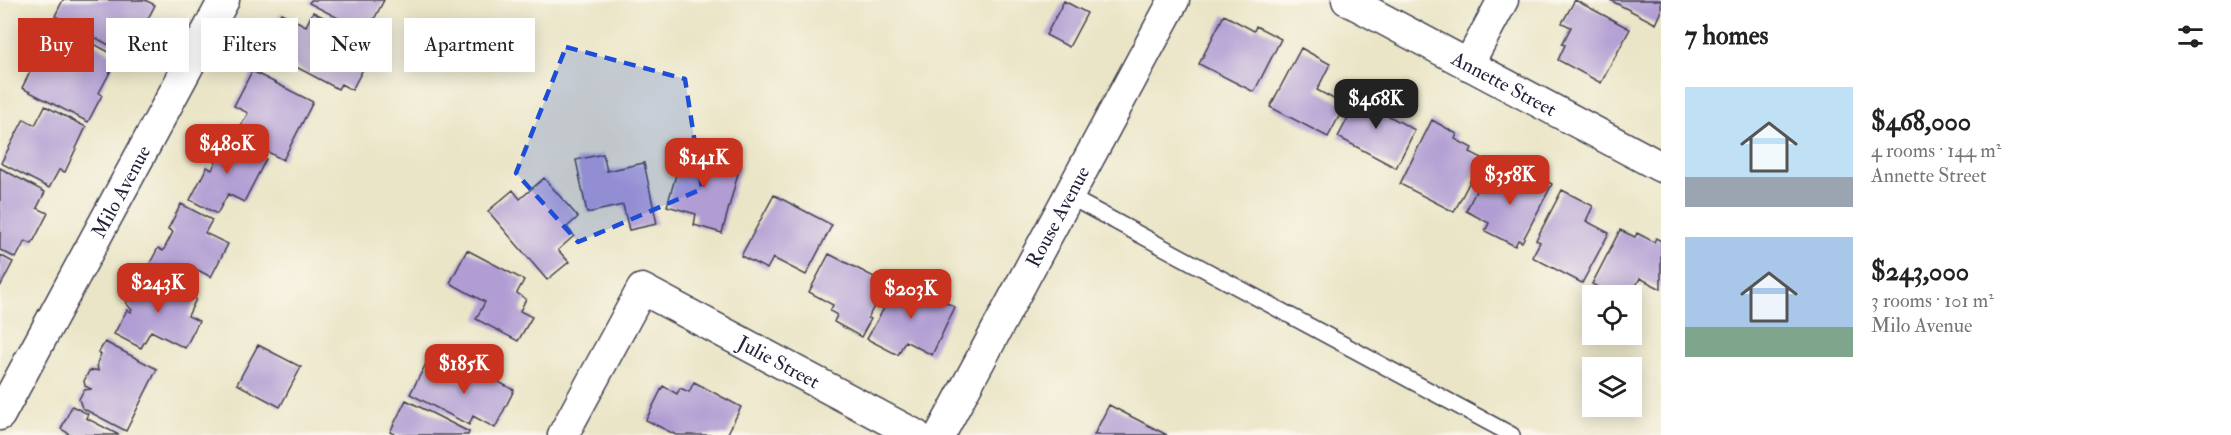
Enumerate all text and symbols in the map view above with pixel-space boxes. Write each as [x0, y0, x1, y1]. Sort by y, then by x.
chip: Buy [18, 18, 94, 72]
chip: Rent [106, 18, 189, 72]
chip: Filters [201, 18, 298, 72]
chip: New [310, 18, 392, 72]
chip: Apartment [404, 18, 535, 72]
text: 7 homes [1685, 20, 1768, 52]
icon: filters [2174, 20, 2207, 53]
street label: Annette Street [1446, 45, 1561, 122]
pin: $468K [1334, 79, 1418, 130]
text: $468K [1348, 86, 1404, 111]
text: $468,000 [1871, 106, 1971, 138]
icon: home [1733, 111, 1805, 183]
pin: $480K [185, 124, 269, 175]
text: $480K [199, 131, 255, 156]
pin: $141K [662, 138, 746, 189]
text: 4 rooms · 144 m² [1871, 138, 2001, 163]
street label: Milo Avenue [86, 141, 156, 242]
text: $141K [679, 145, 729, 170]
pin: $358K [1468, 155, 1552, 206]
street label: Rouse Avenue [1020, 162, 1095, 272]
text: $358K [1484, 162, 1536, 187]
text: Annette Street [1871, 163, 1986, 188]
text: $243,000 [1871, 256, 1969, 288]
icon: home [1733, 261, 1805, 333]
pin: $243K [116, 263, 200, 314]
pin: $203K [869, 269, 953, 320]
text: $243K [131, 270, 185, 295]
text: $203K [884, 276, 938, 301]
map controls [1582, 285, 1642, 417]
button: locate [1582, 285, 1642, 345]
text: 3 rooms · 101 m² [1871, 288, 1994, 313]
text: Milo Avenue [1871, 313, 1972, 338]
street label: Julie Street [733, 329, 825, 394]
pin: $185K [422, 344, 506, 395]
text: $185K [439, 351, 489, 376]
button: layers [1582, 357, 1642, 417]

